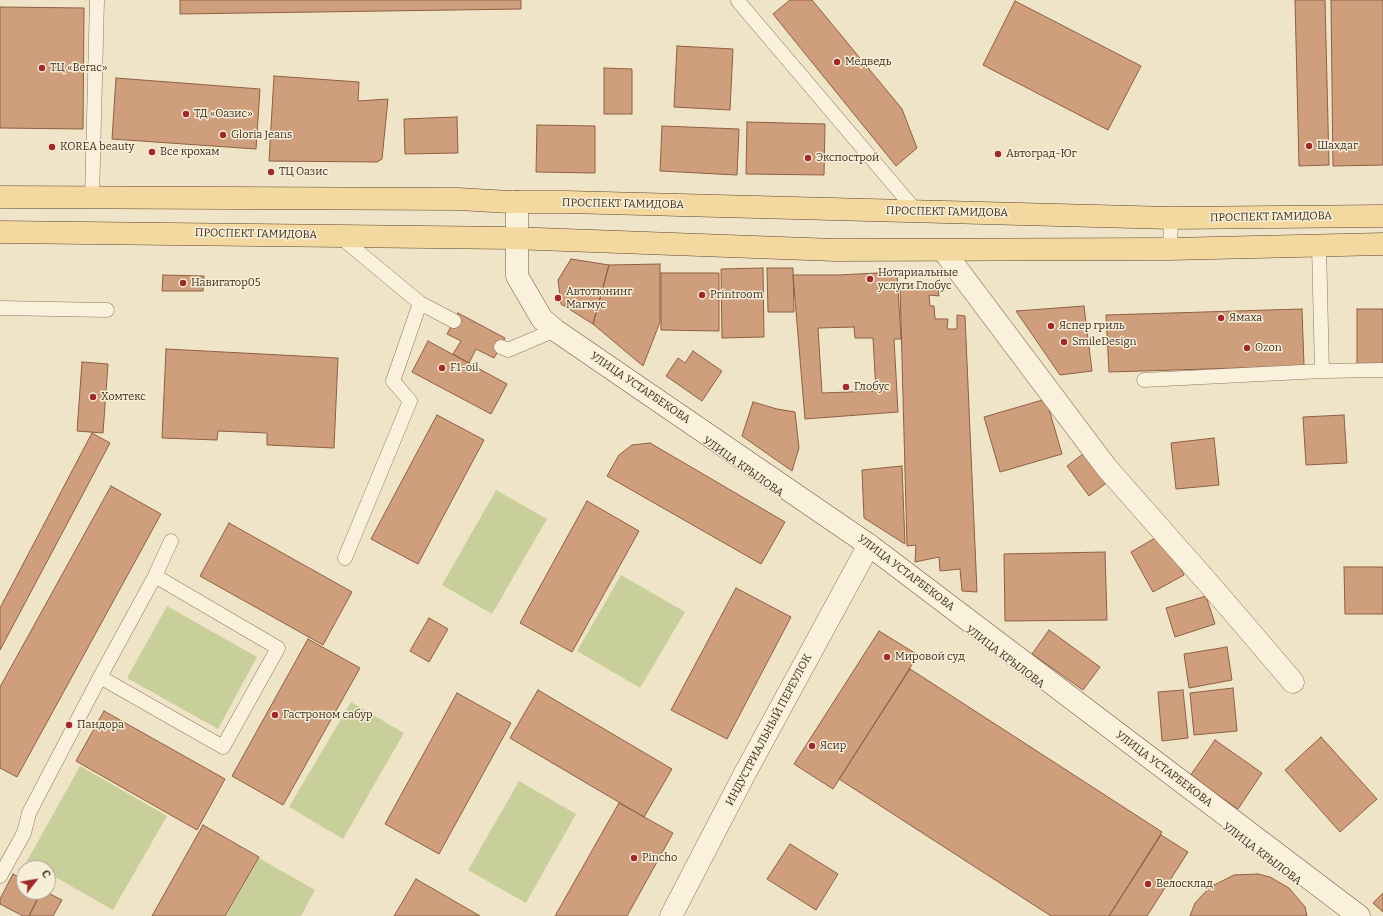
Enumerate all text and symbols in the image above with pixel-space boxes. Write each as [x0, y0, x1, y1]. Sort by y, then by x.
place label: Медведь [845, 55, 891, 69]
marker: Медведь [832, 57, 842, 67]
place label: ТЦ «Вегас» [50, 61, 107, 75]
marker: ТЦ «Вегас» [37, 63, 47, 73]
place label: ТД «Оазис» [194, 107, 253, 121]
marker: ТД «Оазис» [181, 109, 191, 119]
place label: Gloria Jeans [231, 128, 292, 142]
marker: Gloria Jeans [218, 130, 228, 140]
place label: Шахдаг [1317, 139, 1358, 153]
place label: KOREA beauty [60, 140, 134, 154]
marker: Шахдаг [1304, 141, 1314, 151]
marker: KOREA beauty [47, 142, 57, 152]
place label: Все крохам [160, 145, 219, 159]
marker: Все крохам [147, 147, 157, 157]
place label: Автоград-Юг [1006, 147, 1077, 161]
marker: Автоград-Юг [993, 149, 1003, 159]
place label: Экспострой [816, 151, 879, 165]
marker: Экспострой [803, 153, 813, 163]
place label: ТЦ Оазис [279, 165, 328, 179]
marker: ТЦ Оазис [266, 167, 276, 177]
street label: ПРОСПЕКТ ГАМИДОВА [562, 196, 684, 212]
street label: ПРОСПЕКТ ГАМИДОВА [886, 204, 1008, 220]
street label: ПРОСПЕКТ ГАМИДОВА [1210, 209, 1332, 225]
street label: ПРОСПЕКТ ГАМИДОВА [195, 226, 317, 242]
place label: Нотариальные услуги Глобус [878, 266, 958, 292]
marker: Нотариальные услуги Глобус [865, 274, 875, 284]
place label: Навигатор05 [191, 276, 261, 290]
marker: Навигатор05 [178, 278, 188, 288]
place label: Автотюнинг Магмус [566, 285, 633, 311]
place label: Printroom [710, 288, 763, 302]
marker: Printroom [697, 290, 707, 300]
marker: Автотюнинг Магмус [553, 293, 563, 303]
place label: Ямаха [1229, 311, 1262, 325]
marker: Ямаха [1216, 313, 1226, 323]
place label: Яспер гриль [1059, 319, 1125, 333]
marker: Яспер гриль [1046, 321, 1056, 331]
place label: SmileDesign [1072, 335, 1137, 349]
marker: SmileDesign [1059, 337, 1069, 347]
place label: Ozon [1255, 341, 1282, 355]
marker: Ozon [1242, 343, 1252, 353]
street label: УЛИЦА УСТАРБЕКОВА [587, 350, 693, 426]
place label: F1-oil [450, 361, 478, 375]
marker: F1-oil [437, 363, 447, 373]
place label: Глобус [854, 380, 890, 394]
marker: Глобус [841, 382, 851, 392]
place label: Хомтекс [101, 390, 146, 404]
marker: Хомтекс [88, 392, 98, 402]
street label: УЛИЦА КРЫЛОВА [700, 434, 786, 500]
street label: УЛИЦА УСТАРБЕКОВА [855, 532, 957, 614]
street label: УЛИЦА КРЫЛОВА [963, 623, 1047, 691]
place label: Мировой суд [895, 650, 965, 664]
street label: ИНДУСТРИАЛЬНЫЙ ПЕРЕУЛОК [723, 652, 815, 808]
marker: Мировой суд [882, 652, 892, 662]
place label: Гастроном сабур [283, 708, 373, 722]
marker: Гастроном сабур [270, 710, 280, 720]
place label: Пандора [77, 718, 124, 732]
marker: Пандора [64, 720, 74, 730]
street label: УЛИЦА УСТАРБЕКОВА [1113, 728, 1215, 810]
place label: Ясир [820, 739, 846, 753]
marker: Ясир [807, 741, 817, 751]
street label: УЛИЦА КРЫЛОВА [1220, 820, 1304, 888]
place label: Pincho [642, 851, 677, 865]
marker: Pincho [629, 853, 639, 863]
north arrow [16, 860, 56, 900]
text: С [38, 868, 53, 880]
place label: Велосклад [1156, 877, 1213, 891]
marker: Велосклад [1143, 879, 1153, 889]

